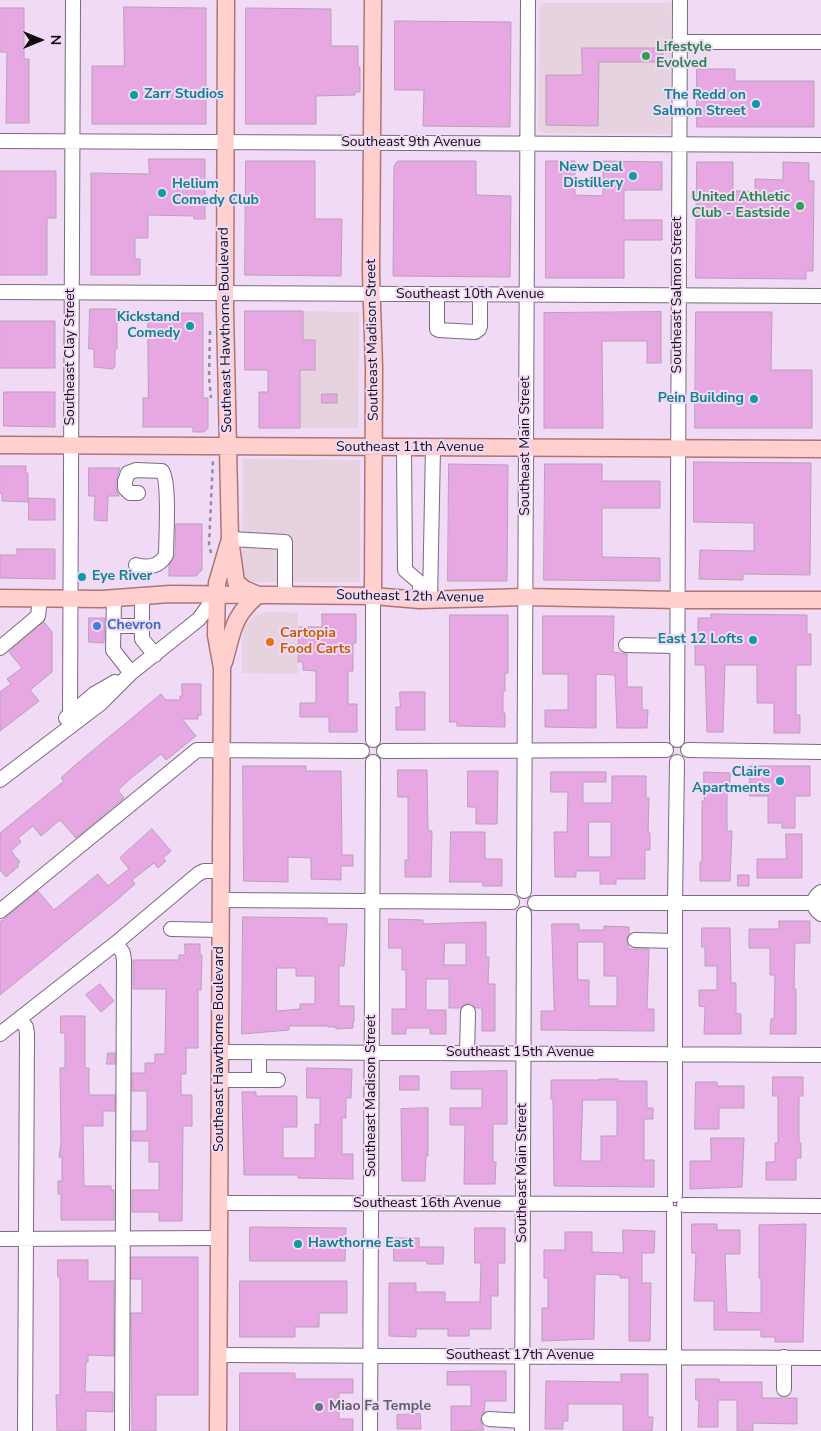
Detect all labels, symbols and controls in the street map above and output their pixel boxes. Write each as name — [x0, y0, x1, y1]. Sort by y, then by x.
north arrow — [15, 15, 65, 65]
text: N — [46, 35, 65, 45]
place label: Lifestyle Evolved — [656, 40, 712, 72]
marker: Lifestyle Evolved — [640, 50, 652, 62]
place label: Zarr Studios — [144, 87, 224, 103]
place label: The Redd on Salmon Street — [653, 88, 746, 120]
marker: Zarr Studios — [128, 89, 140, 101]
marker: The Redd on Salmon Street — [750, 98, 762, 110]
street label: Southeast 9th Avenue — [341, 135, 481, 151]
place label: New Deal Distillery — [559, 160, 623, 192]
marker: New Deal Distillery — [627, 170, 639, 182]
place label: Helium Comedy Club — [172, 177, 259, 210]
marker: Helium Comedy Club — [156, 187, 168, 199]
place label: United Athletic Club - Eastside — [691, 190, 790, 222]
marker: United Athletic Club - Eastside — [794, 200, 806, 212]
street label: Southeast Salmon Street — [670, 217, 686, 373]
street label: Southeast Hawthorne Boulevard — [216, 227, 236, 433]
street label: Southeast Madison Street — [363, 259, 383, 421]
street label: Southeast 10th Avenue — [396, 287, 544, 303]
street label: Southeast Clay Street — [63, 288, 79, 426]
place label: Kickstand Comedy — [117, 310, 180, 342]
marker: Kickstand Comedy — [184, 320, 196, 332]
street label: Southeast Main Street — [518, 376, 534, 516]
place label: Pein Building — [658, 391, 744, 407]
marker: Pein Building — [748, 393, 760, 405]
street label: Southeast 11th Avenue — [336, 440, 484, 456]
place label: Eye River — [92, 569, 152, 585]
marker: Eye River — [76, 571, 88, 583]
street label: Southeast 12th Avenue — [336, 587, 484, 607]
place label: Chevron — [107, 618, 161, 634]
marker: Chevron — [91, 620, 103, 632]
place label: Cartopia Food Carts — [280, 626, 351, 658]
place label: East 12 Lofts — [658, 632, 743, 648]
marker: East 12 Lofts — [747, 634, 759, 646]
marker: Cartopia Food Carts — [264, 636, 276, 648]
place label: Claire Apartments — [692, 765, 770, 798]
marker: Claire Apartments — [774, 775, 786, 787]
street label: Southeast Hawthorne Boulevard — [212, 946, 228, 1152]
street label: Southeast Madison Street — [364, 1015, 380, 1177]
street label: Southeast 15th Avenue — [446, 1045, 594, 1061]
street label: Southeast Main Street — [515, 1103, 531, 1243]
street label: Southeast 16th Avenue — [353, 1196, 501, 1212]
place label: Hawthorne East — [308, 1236, 413, 1252]
marker: Hawthorne East — [292, 1238, 304, 1250]
street label: Southeast 17th Avenue — [446, 1348, 594, 1364]
place label: Miao Fa Temple — [329, 1399, 431, 1415]
marker: Miao Fa Temple — [313, 1401, 325, 1413]

